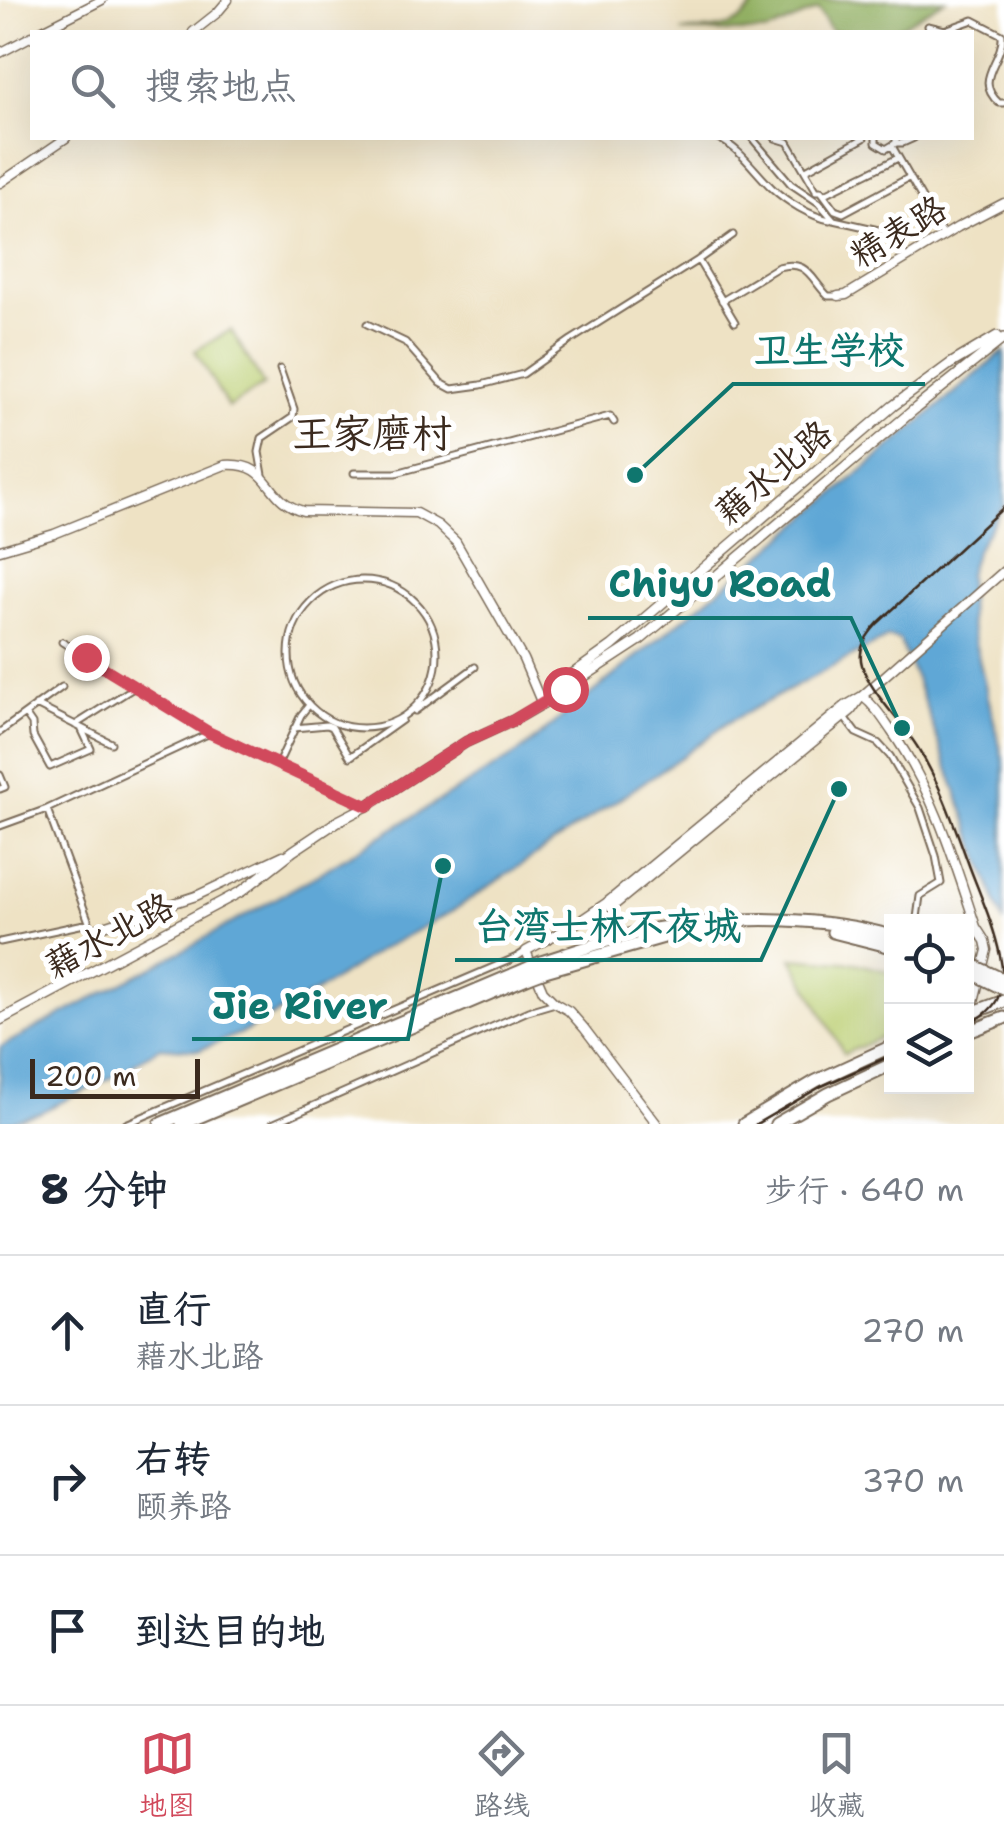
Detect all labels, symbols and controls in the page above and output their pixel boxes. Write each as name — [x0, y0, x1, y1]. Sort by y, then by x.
search box — [30, 30, 974, 140]
icon: search — [65, 58, 120, 113]
text: 搜索地点 — [145, 60, 297, 111]
street label: 精表路 — [841, 184, 955, 278]
callout: 卫生学校 — [733, 316, 925, 384]
text: 卫生学校 — [753, 324, 905, 375]
district label: 王家磨村 — [292, 406, 452, 460]
street label: 藉水北路 — [704, 409, 842, 535]
callout: Chiyu Road — [588, 550, 851, 618]
text: Chiyu Road — [608, 558, 832, 609]
route end — [64, 635, 110, 681]
route start — [543, 667, 589, 713]
street label: 藉水北路 — [36, 881, 182, 989]
callout: 台湾士林不夜城 — [455, 892, 761, 960]
text: 台湾士林不夜城 — [475, 900, 741, 951]
map controls — [884, 914, 974, 1094]
button: locate — [884, 914, 974, 1004]
callout: Jie River — [192, 971, 408, 1039]
text: Jie River — [212, 980, 388, 1031]
button: layers — [884, 1004, 974, 1094]
scale bar — [30, 1054, 200, 1098]
text: 200 m — [45, 1057, 136, 1095]
text: 8 分钟 — [40, 1161, 168, 1217]
text: 步行 · 640 m — [765, 1168, 964, 1211]
text: 直行 — [135, 1283, 211, 1334]
icon: ahead — [40, 1303, 95, 1358]
text: 270 m — [861, 1309, 964, 1352]
text: 藉水北路 — [135, 1334, 263, 1377]
text: 右转 — [135, 1433, 211, 1484]
icon: right — [40, 1453, 95, 1508]
text: 370 m — [862, 1459, 964, 1502]
text: 颐养路 — [135, 1484, 231, 1527]
icon: arrive — [40, 1603, 95, 1658]
text: 到达目的地 — [135, 1605, 325, 1656]
tab: 地图 — [139, 1726, 195, 1824]
tab: 路线 — [474, 1726, 530, 1824]
tab: 收藏 — [809, 1726, 865, 1824]

